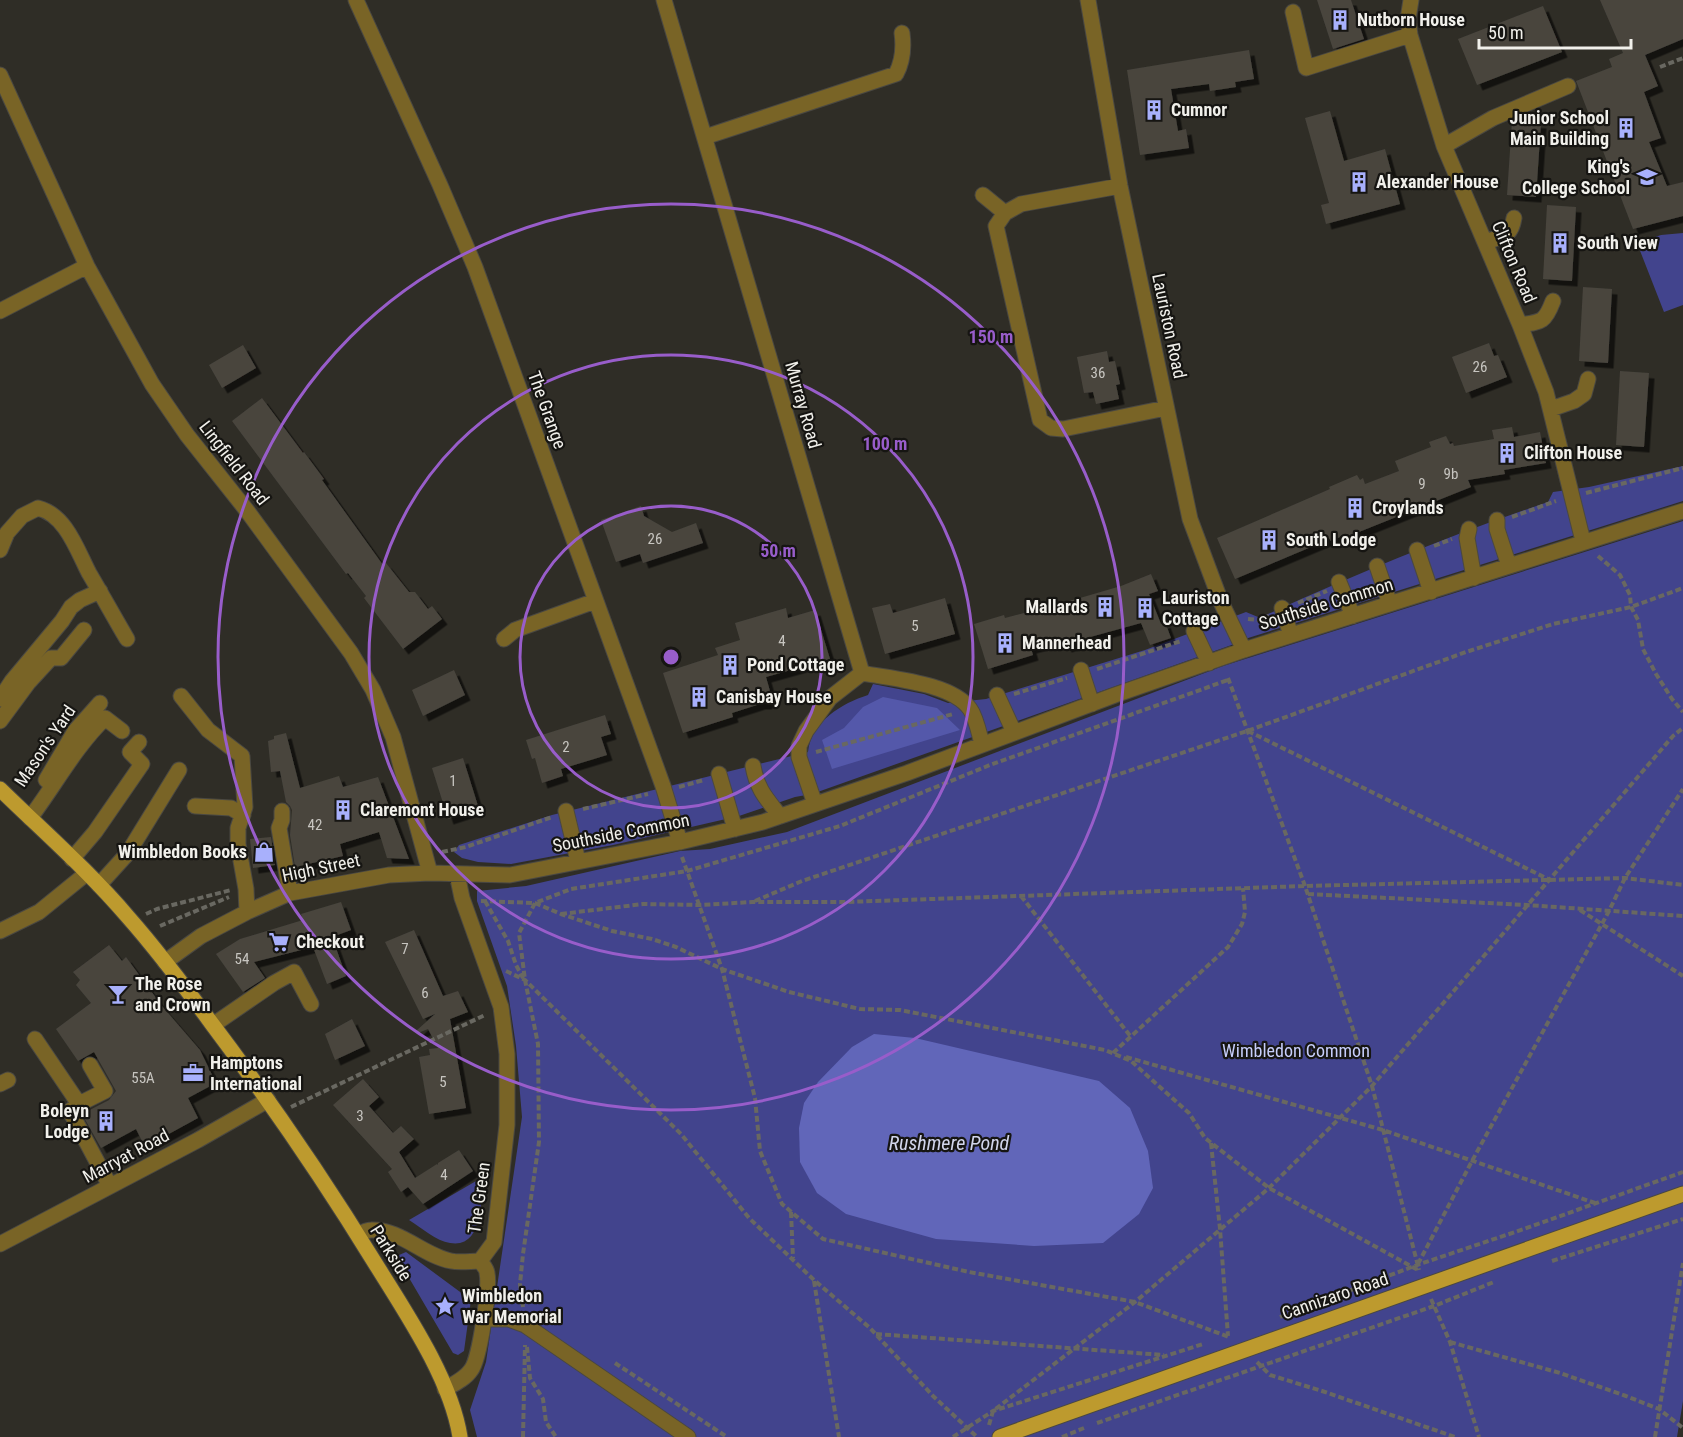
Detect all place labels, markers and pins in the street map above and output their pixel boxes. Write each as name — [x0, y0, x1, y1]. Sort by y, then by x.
building icon: Nutborn House — [1328, 8, 1352, 32]
place label: Nutborn House — [1357, 9, 1465, 30]
building icon: Cumnor — [1142, 98, 1166, 122]
place label: Cumnor — [1171, 99, 1227, 120]
place label: Junior School Main Building — [1510, 107, 1609, 149]
building icon: Junior School Main Building — [1614, 116, 1638, 140]
place label: King's College School — [1522, 156, 1630, 198]
school or university icon: King's College School — [1635, 165, 1659, 189]
building icon: Alexander House — [1347, 170, 1371, 194]
place label: Alexander House — [1376, 171, 1499, 192]
building icon: South View — [1548, 231, 1572, 255]
place label: South View — [1577, 232, 1659, 253]
building icon: Clifton House — [1495, 441, 1519, 465]
place label: Clifton House — [1524, 442, 1622, 463]
building icon: Croylands — [1343, 496, 1367, 520]
place label: Croylands — [1372, 497, 1444, 518]
building icon: South Lodge — [1257, 528, 1281, 552]
place label: South Lodge — [1286, 529, 1377, 550]
place label: Lauriston Cottage — [1162, 587, 1230, 629]
building icon: Mallards — [1093, 595, 1117, 619]
place label: Mallards — [1025, 596, 1088, 617]
building icon: Lauriston Cottage — [1133, 596, 1157, 620]
building icon: Mannerhead — [993, 631, 1017, 655]
place label: Mannerhead — [1022, 632, 1111, 653]
centre of rings — [661, 647, 681, 667]
building icon: Pond Cottage — [718, 653, 742, 677]
place label: Pond Cottage — [747, 654, 845, 675]
building icon: Canisbay House — [687, 685, 711, 709]
place label: Canisbay House — [716, 686, 832, 707]
building icon: Claremont House — [331, 798, 355, 822]
place label: Claremont House — [360, 799, 485, 820]
shop icon: Wimbledon Books — [252, 840, 276, 864]
place label: Wimbledon Books — [118, 841, 247, 862]
supermarket icon: Checkout — [267, 930, 291, 954]
place label: Checkout — [296, 931, 364, 952]
place label: The Rose and Crown — [135, 973, 211, 1015]
bar icon: The Rose and Crown — [106, 982, 130, 1006]
place label: Hamptons International — [210, 1052, 302, 1094]
office icon: Hamptons International — [181, 1061, 205, 1085]
place label: Boleyn Lodge — [40, 1100, 89, 1142]
building icon: Boleyn Lodge — [94, 1109, 118, 1133]
place label: Wimbledon War Memorial — [462, 1285, 562, 1327]
place icon: Wimbledon War Memorial — [433, 1294, 457, 1318]

